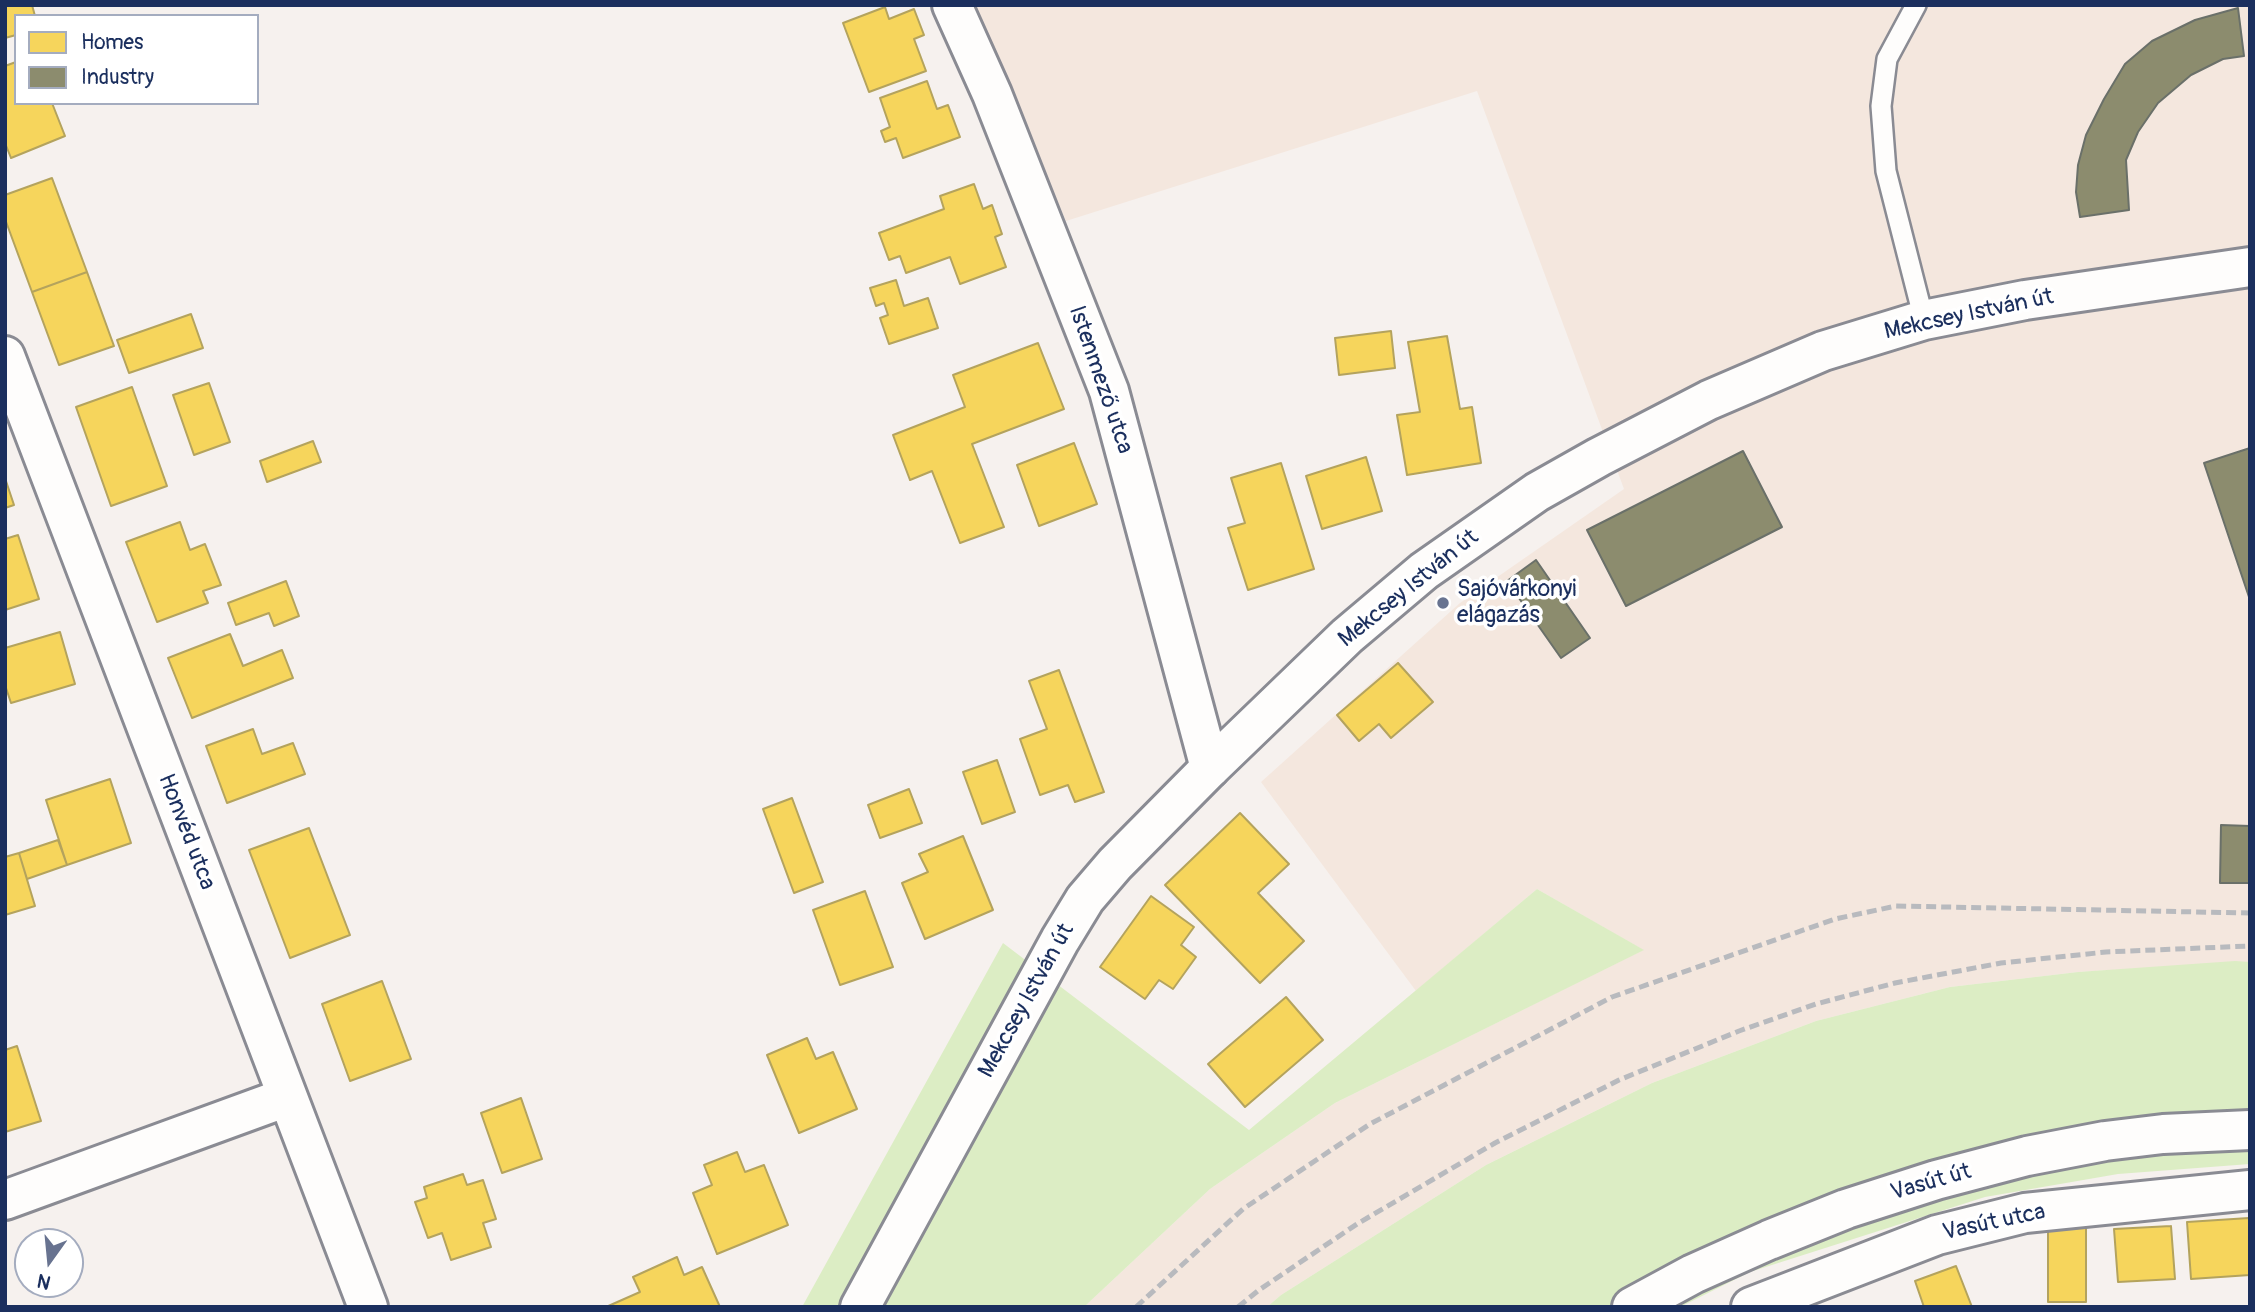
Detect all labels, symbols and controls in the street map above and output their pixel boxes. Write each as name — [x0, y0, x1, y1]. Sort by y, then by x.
legend — [14, 14, 259, 105]
text: Homes — [81, 29, 143, 56]
text: Industry — [81, 64, 154, 91]
street label: Mekcsey István út — [1882, 284, 2056, 346]
street label: Istenmező utca — [1062, 302, 1138, 458]
street label: Mekcsey István út — [1334, 524, 1484, 654]
place label: Sajóvárkonyi elágazás — [1457, 576, 1576, 630]
marker: Sajóvárkonyi elágazás — [1435, 595, 1451, 611]
street label: Honvéd utca — [151, 770, 221, 894]
street label: Mekcsey István út — [973, 919, 1081, 1083]
street label: Vasút út — [1888, 1158, 1974, 1208]
street label: Vasút utca — [1940, 1199, 2048, 1247]
north arrow — [14, 1228, 84, 1298]
text: N — [35, 1268, 53, 1295]

